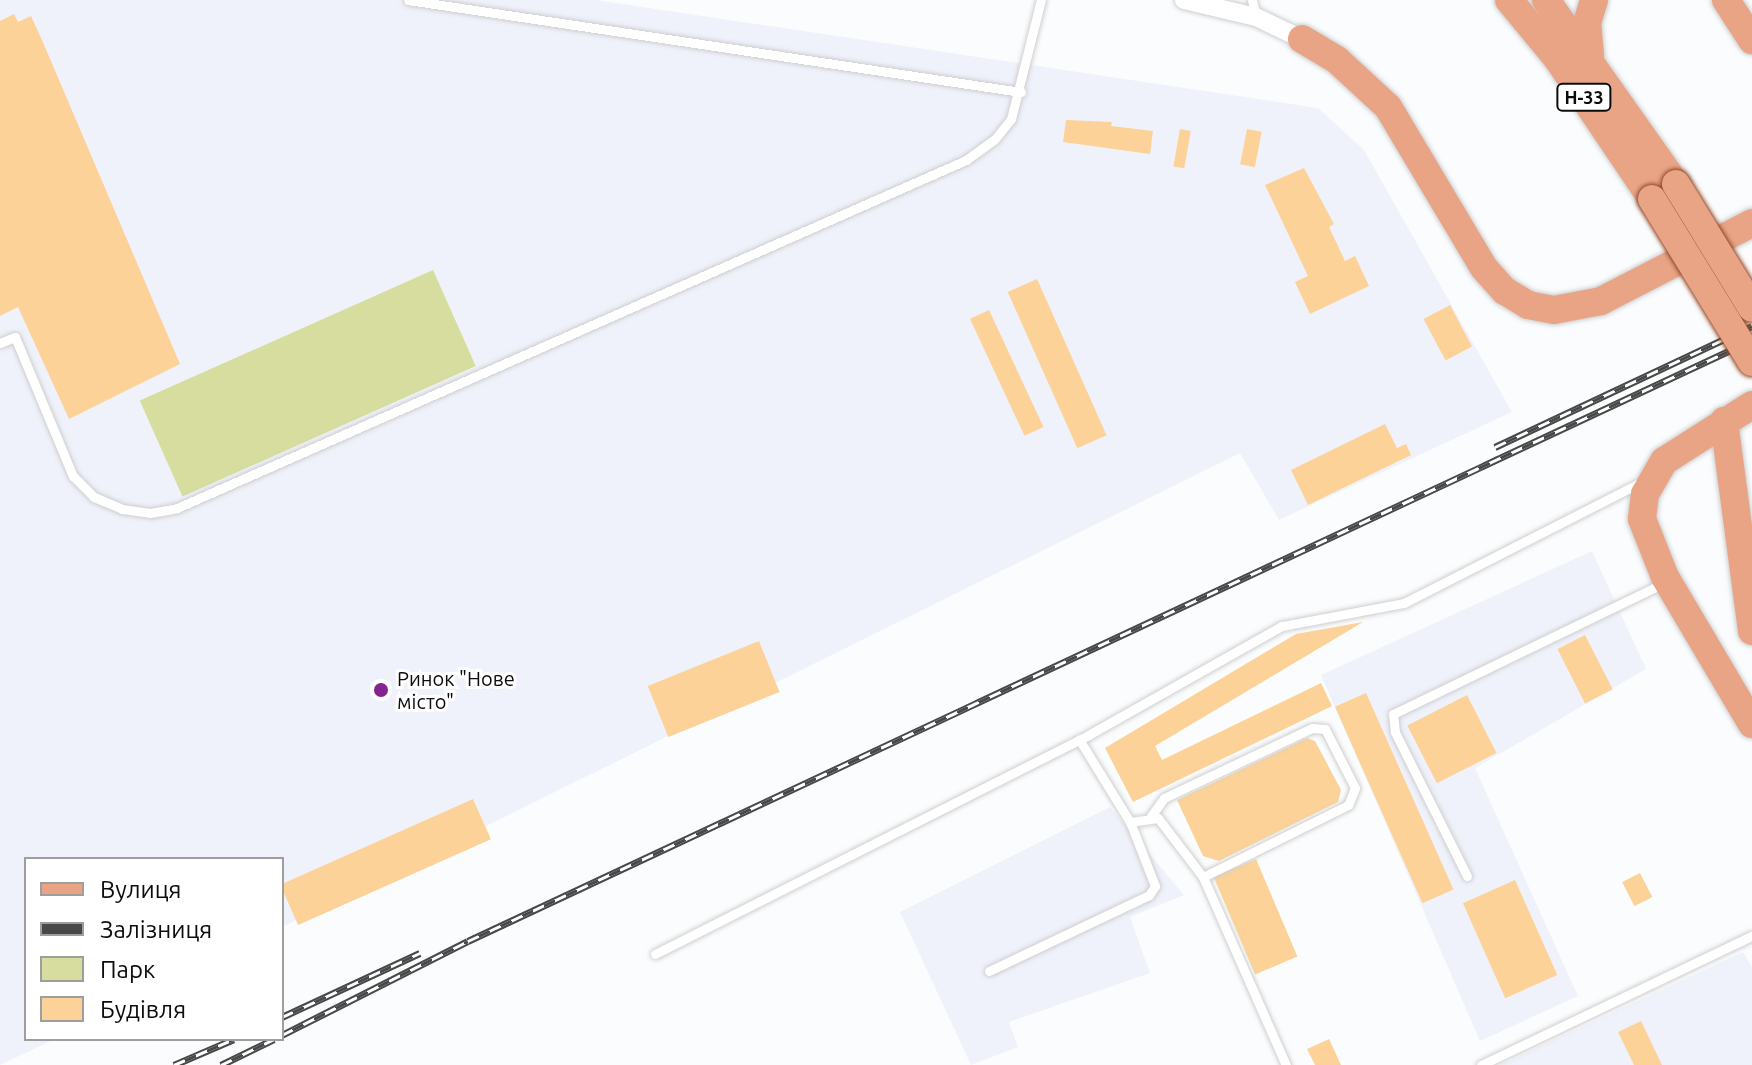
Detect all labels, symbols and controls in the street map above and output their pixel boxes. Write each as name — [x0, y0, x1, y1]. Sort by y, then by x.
road number: Н-33 — [1556, 83, 1612, 111]
place label: Ринок "Нове місто" — [397, 666, 515, 713]
marker: Ринок "Нове місто" — [372, 681, 390, 699]
legend — [24, 857, 284, 1041]
text: Вулиця — [100, 876, 182, 903]
text: Залізниця — [100, 916, 212, 943]
text: Парк — [100, 956, 155, 983]
text: Будівля — [100, 996, 186, 1023]

